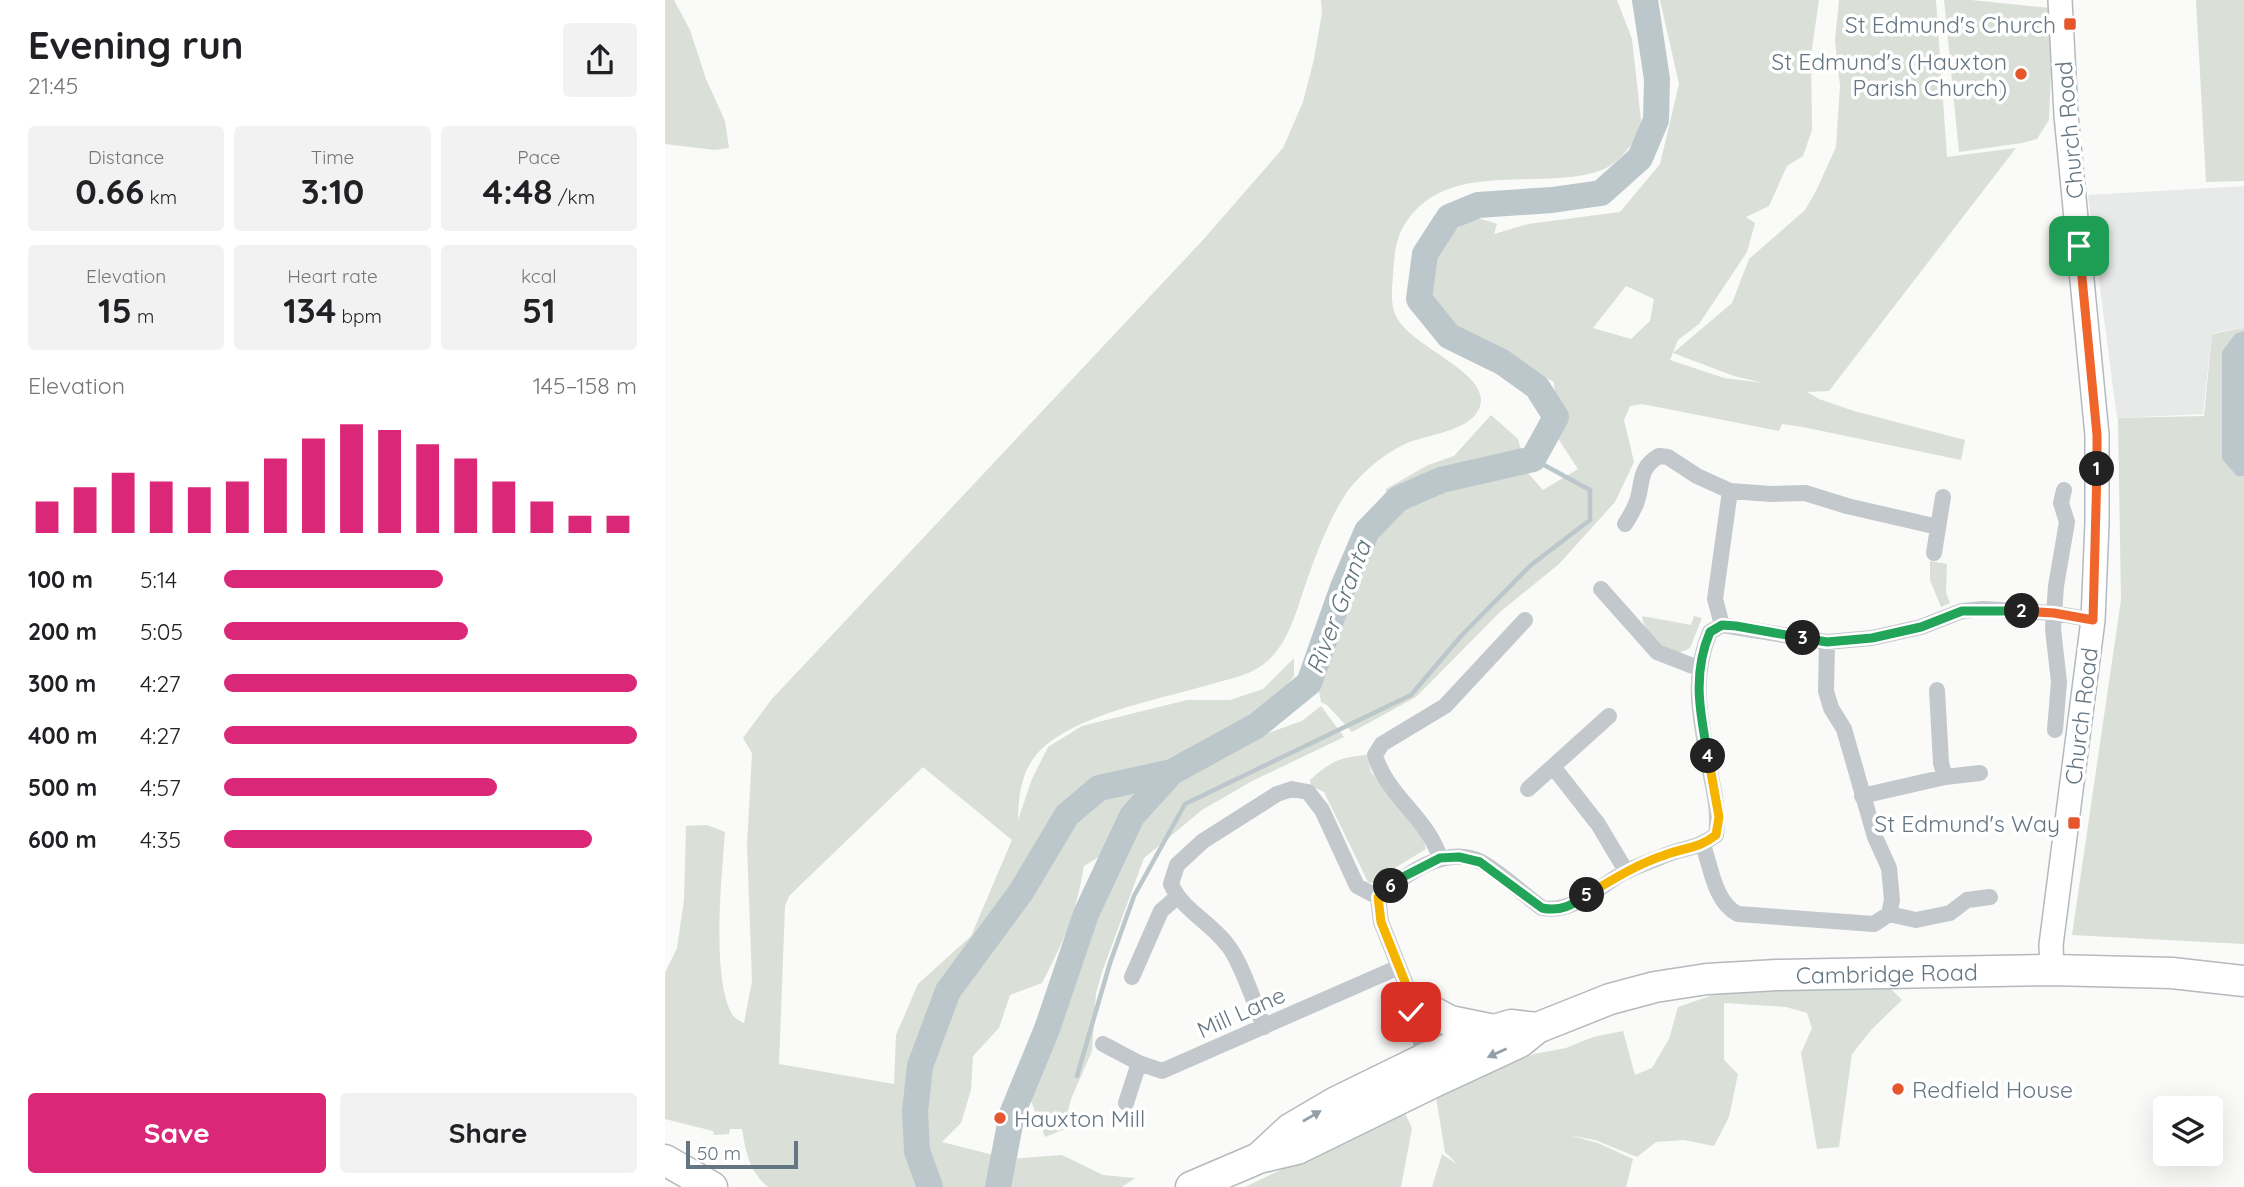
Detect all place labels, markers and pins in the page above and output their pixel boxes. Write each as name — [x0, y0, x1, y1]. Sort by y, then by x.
place label: St Edmund's Church — [1845, 10, 2056, 39]
marker: St Edmund's Church — [2062, 16, 2078, 32]
place label: St Edmund's (Hauxton Parish Church) — [1771, 47, 2007, 102]
marker: St Edmund's (Hauxton Parish Church) — [2013, 66, 2029, 82]
pin — [2049, 216, 2109, 276]
pin: 1 — [2079, 452, 2115, 486]
pin: 2 — [2005, 594, 2039, 628]
pin: 3 — [1785, 620, 1821, 656]
pin: 4 — [1691, 738, 1725, 774]
place label: St Edmund's Way — [1874, 809, 2060, 838]
marker: St Edmund's Way — [2066, 815, 2082, 831]
pin: 6 — [1373, 868, 1409, 903]
pin: 5 — [1569, 878, 1605, 912]
pin — [1381, 982, 1441, 1042]
place label: Redfield House — [1912, 1075, 2073, 1104]
marker: Redfield House — [1890, 1081, 1906, 1097]
place label: Hauxton Mill — [1014, 1104, 1145, 1133]
marker: Hauxton Mill — [992, 1110, 1008, 1126]

